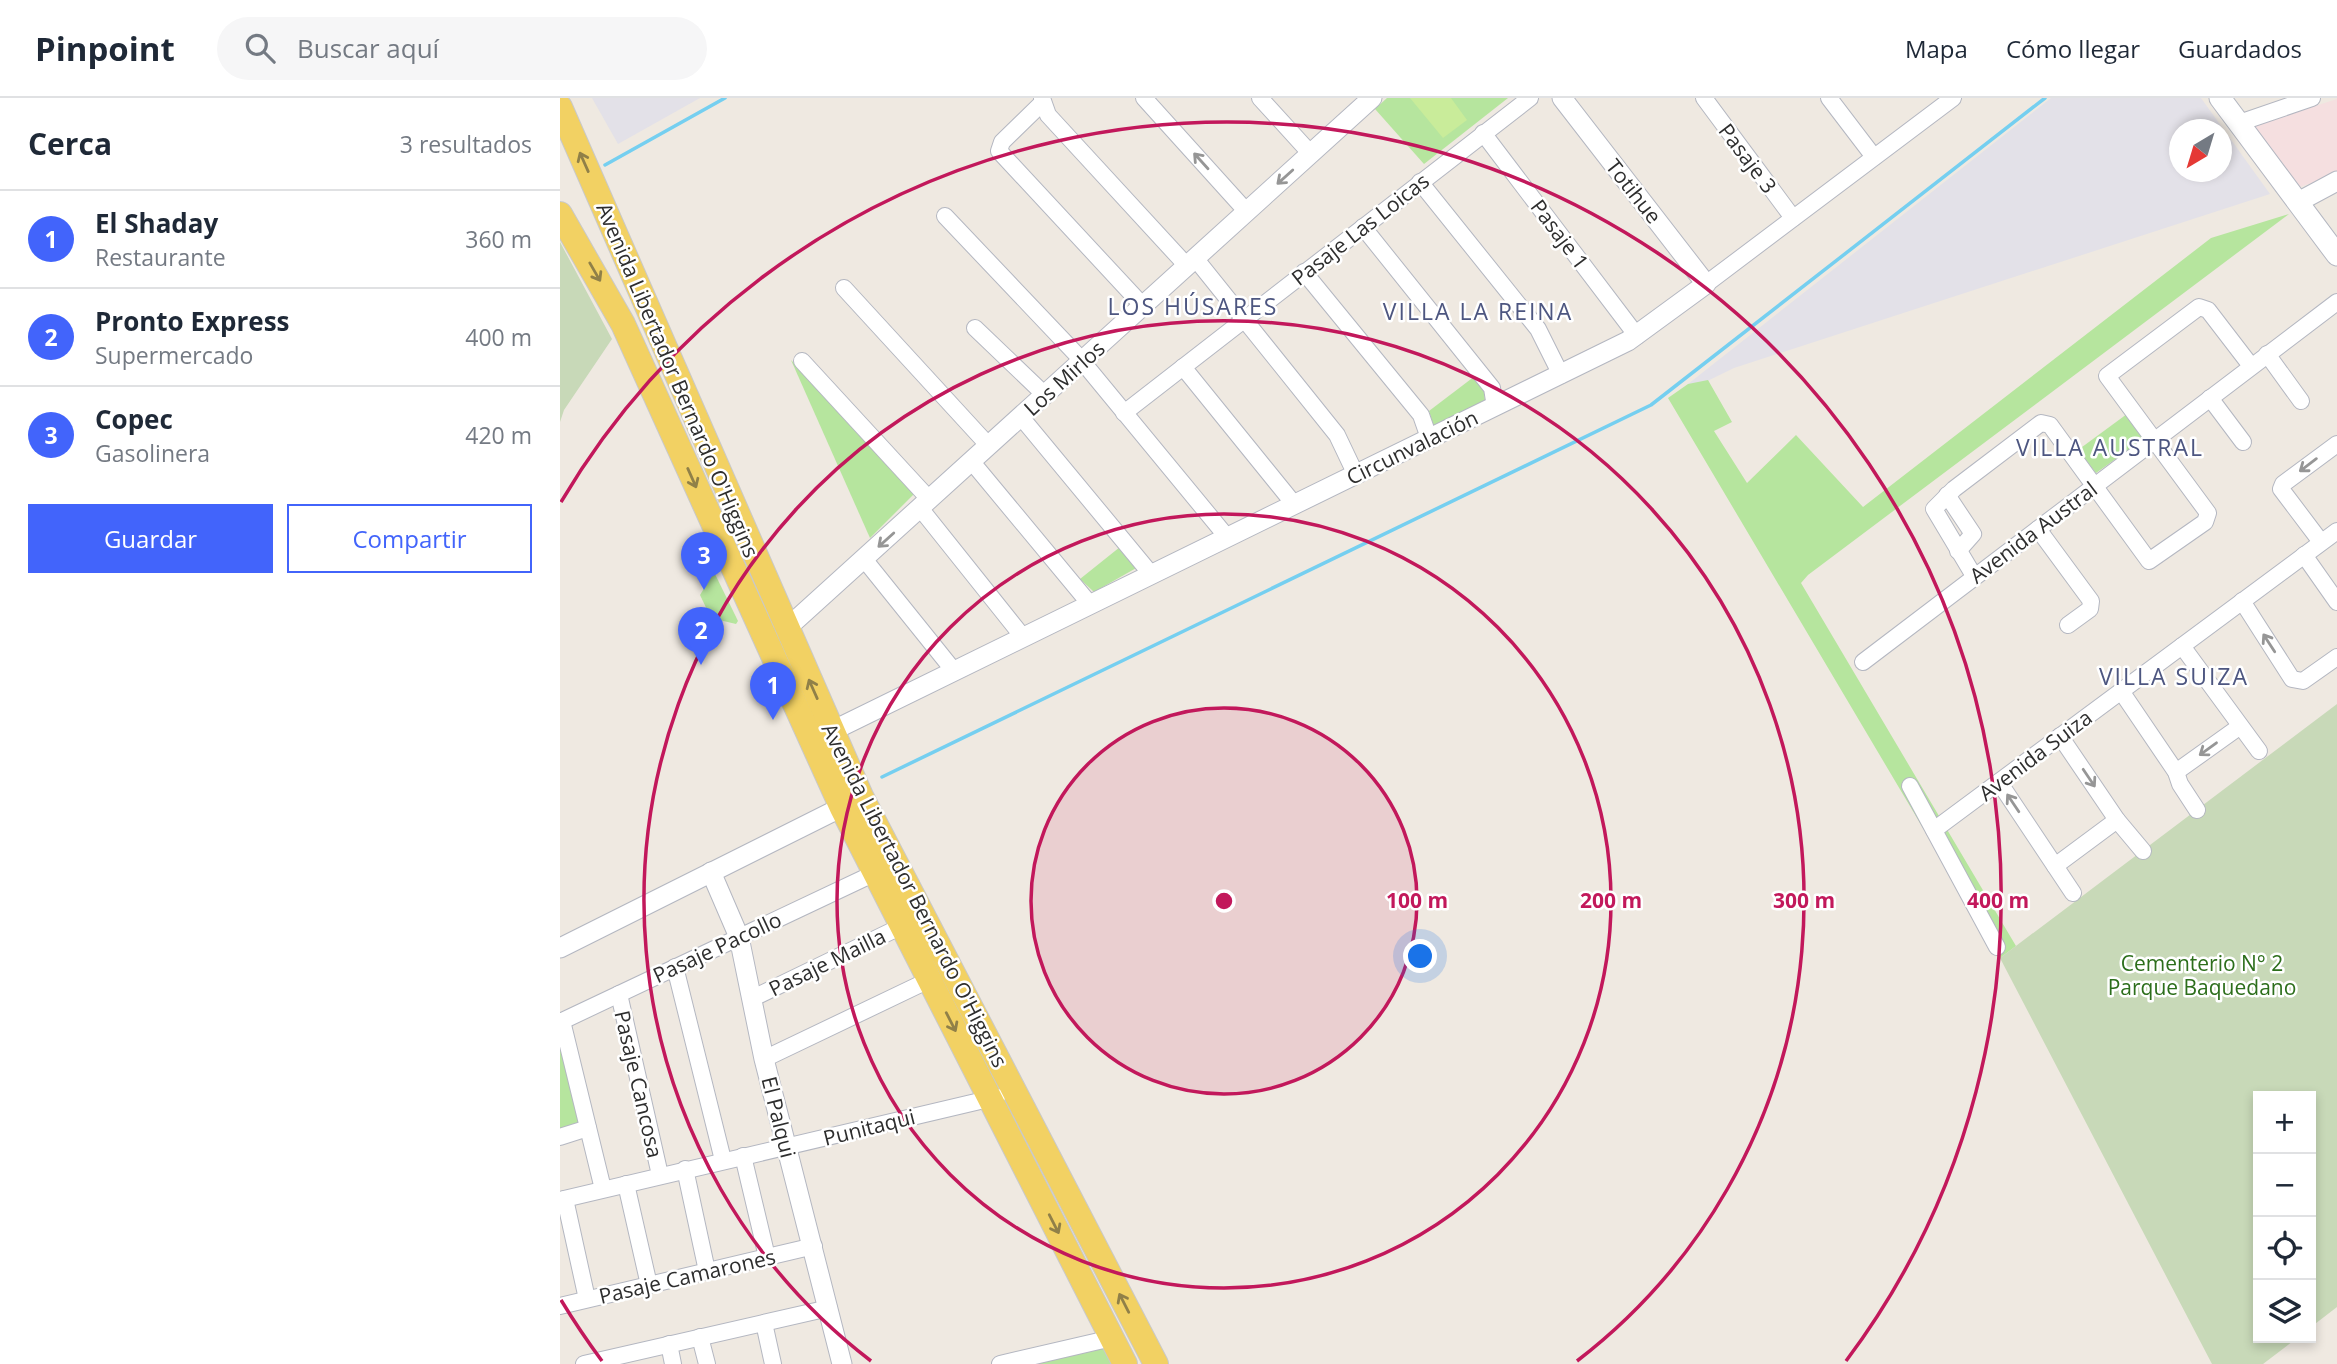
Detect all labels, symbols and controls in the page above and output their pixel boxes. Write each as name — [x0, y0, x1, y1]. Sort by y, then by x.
search box — [217, 17, 707, 80]
text: Pinpoint — [35, 26, 175, 71]
icon: search — [241, 29, 279, 67]
text: Buscar aquí — [297, 30, 439, 66]
text: Mapa — [1905, 32, 1968, 65]
text: Cómo llegar — [2006, 32, 2140, 65]
text: Guardados — [2178, 32, 2302, 65]
street label: Pasaje 3 — [1713, 117, 1783, 199]
north arrow — [2169, 119, 2232, 182]
text: Cerca — [28, 123, 112, 164]
text: 3 resultados — [400, 128, 532, 160]
one-way arrow — [577, 152, 590, 173]
one-way arrow — [1193, 152, 1209, 170]
street label: Totihue — [1600, 153, 1668, 229]
street label: Pasaje Las Loicas — [1285, 166, 1435, 292]
one-way arrow — [1277, 169, 1295, 185]
street label: Pasaje 1 — [1525, 193, 1595, 275]
street label: Avenida Libertador Bernardo O'Higgins — [590, 198, 766, 562]
text: El Shaday — [95, 205, 218, 241]
text: 1 — [44, 223, 58, 255]
text: 360 m — [465, 223, 532, 255]
text: Restaurante — [95, 241, 226, 273]
one-way arrow — [588, 262, 602, 282]
district label: LOS HÚSARES — [1108, 290, 1278, 322]
district label: VILLA LA REINA — [1383, 295, 1573, 327]
text: Pronto Express — [95, 303, 290, 339]
text: 2 — [44, 321, 58, 353]
text: 400 m — [465, 321, 532, 353]
street label: Los Mirlos — [1018, 334, 1110, 422]
text: Supermercado — [95, 339, 253, 371]
text: Copec — [95, 401, 173, 437]
street label: Circunvalación — [1342, 403, 1482, 491]
text: 3 — [44, 419, 58, 451]
text: 420 m — [465, 419, 532, 451]
district label: VILLA AUSTRAL — [2016, 431, 2204, 463]
text: Gasolinera — [95, 437, 210, 469]
one-way arrow — [2299, 458, 2318, 472]
one-way arrow — [686, 466, 699, 488]
street label: Avenida Austral — [1964, 475, 2102, 589]
button: Guardar — [28, 504, 273, 573]
button: Compartir — [287, 504, 532, 573]
one-way arrow — [878, 531, 895, 548]
pin: 3 — [681, 532, 727, 590]
pin: 2 — [678, 607, 724, 665]
one-way arrow — [2261, 634, 2276, 653]
district label: VILLA SUIZA — [2099, 660, 2249, 692]
pin: 1 — [750, 662, 796, 720]
one-way arrow — [806, 679, 819, 700]
street label: Avenida Suiza — [1973, 703, 2097, 807]
street label: Avenida Libertador Bernardo O'Higgins — [816, 718, 1014, 1072]
one-way arrow — [2198, 741, 2217, 756]
one-way arrow — [2082, 768, 2096, 787]
one-way arrow — [2006, 794, 2020, 814]
text: 100 m — [1386, 886, 1448, 914]
text: 200 m — [1580, 886, 1642, 914]
text: 300 m — [1773, 886, 1835, 914]
text: 400 m — [1967, 886, 2029, 914]
centre of rings — [1212, 889, 1236, 913]
street label: Pasaje Pacollo — [648, 905, 786, 989]
street label: Pasaje Mailla — [764, 922, 890, 1002]
your location — [1403, 939, 1437, 973]
park label: Cementerio N° 2 Parque Baquedano — [2108, 949, 2296, 1001]
street label: Pasaje Cancosa — [608, 1007, 670, 1161]
one-way arrow — [944, 1011, 958, 1032]
street label: El Palqui — [755, 1073, 803, 1161]
map controls — [2253, 1091, 2316, 1343]
button: + — [2253, 1091, 2316, 1154]
street label: Punitaqui — [820, 1102, 918, 1152]
button: − — [2253, 1154, 2316, 1217]
one-way arrow — [1047, 1214, 1061, 1234]
button: locate — [2253, 1217, 2316, 1280]
street label: Pasaje Camarones — [596, 1242, 778, 1310]
button: layers — [2253, 1280, 2316, 1343]
one-way arrow — [1117, 1294, 1131, 1314]

